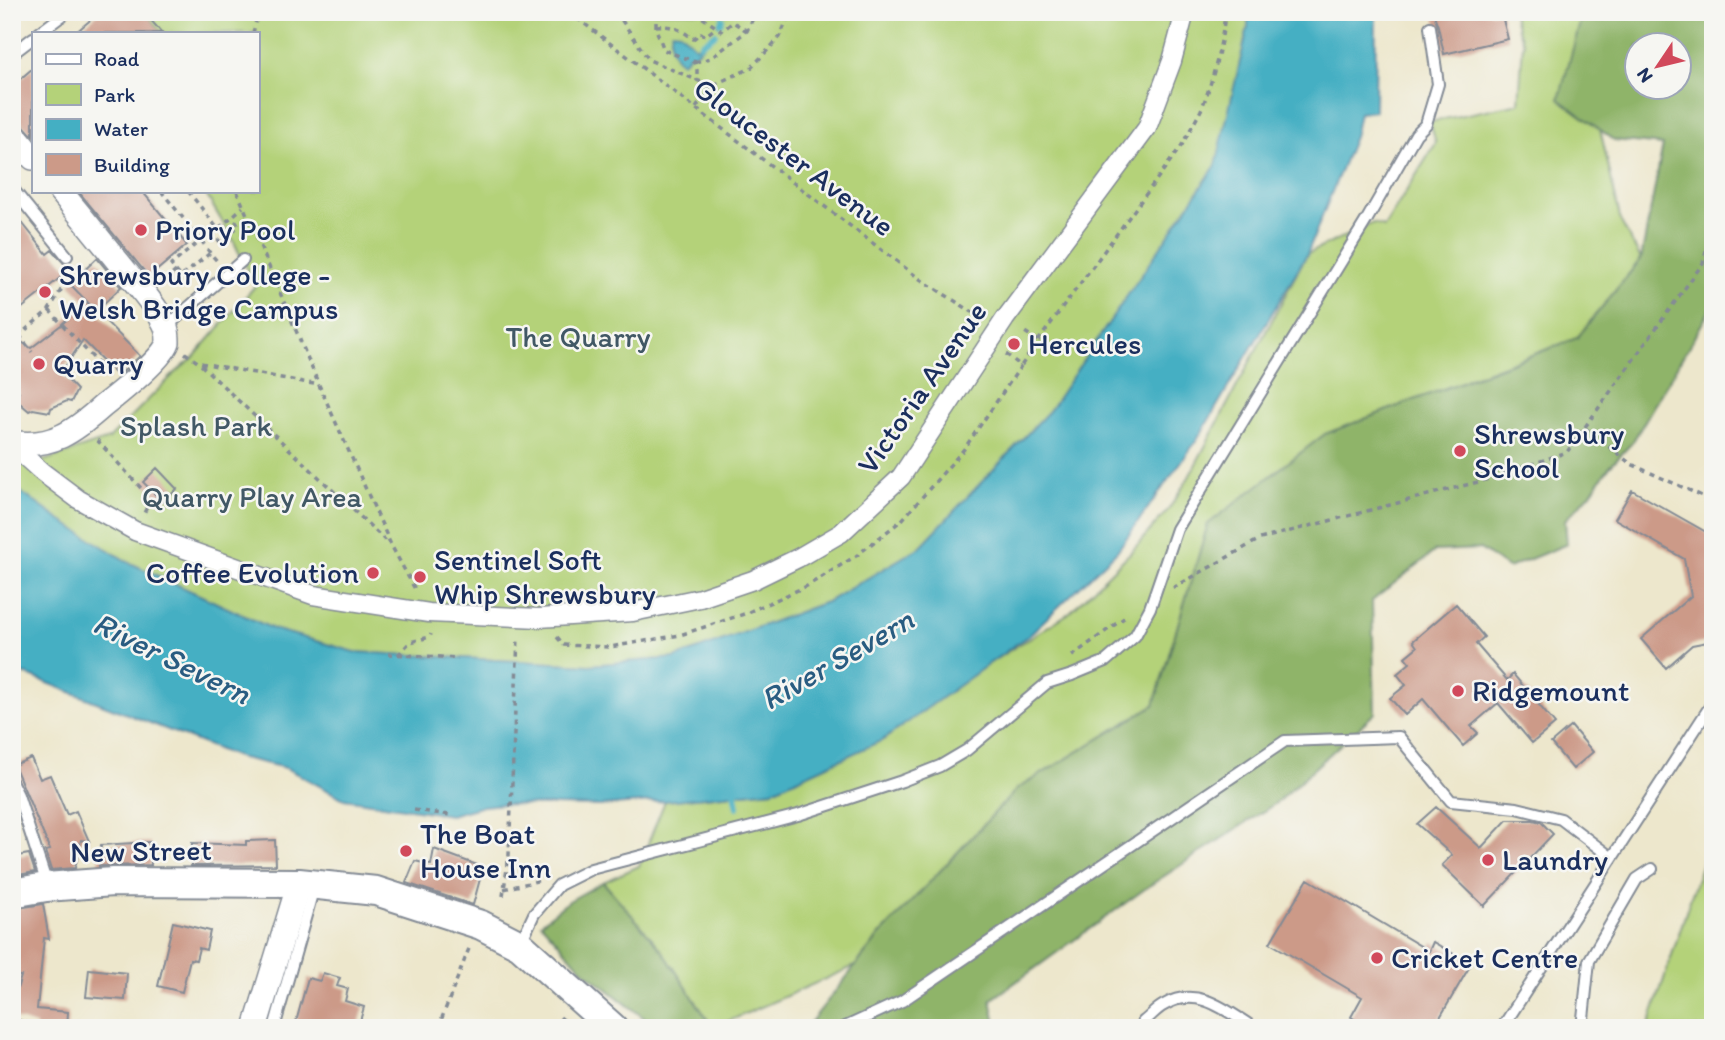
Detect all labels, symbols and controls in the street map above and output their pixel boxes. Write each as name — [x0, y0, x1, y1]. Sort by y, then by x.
legend — [32, 32, 259, 192]
north arrow — [1624, 32, 1694, 102]
text: Road — [94, 46, 140, 71]
text: N — [1631, 64, 1658, 87]
street label: Gloucester Avenue — [687, 69, 902, 244]
text: Park — [94, 82, 136, 107]
text: Water — [94, 116, 148, 141]
text: Building — [94, 152, 170, 177]
place label: Priory Pool — [155, 211, 296, 248]
marker: Priory Pool — [133, 222, 149, 238]
place label: Shrewsbury College - Welsh Bridge Campus — [59, 256, 338, 327]
marker: Shrewsbury College - Welsh Bridge Campus — [37, 284, 53, 300]
street label: Victoria Avenue — [849, 294, 995, 481]
park label: The Quarry — [506, 318, 651, 355]
place label: Hercules — [1028, 325, 1141, 362]
marker: Hercules — [1006, 336, 1022, 352]
place label: Quarry — [53, 345, 144, 382]
marker: Quarry — [31, 356, 47, 372]
park label: Splash Park — [120, 407, 272, 444]
place label: Shrewsbury School — [1474, 415, 1624, 486]
marker: Shrewsbury School — [1452, 443, 1468, 459]
park label: Quarry Play Area — [142, 478, 363, 515]
place label: Sentinel Soft Whip Shrewsbury — [434, 541, 656, 612]
place label: Coffee Evolution — [146, 554, 359, 591]
marker: Coffee Evolution — [365, 565, 381, 581]
marker: Sentinel Soft Whip Shrewsbury — [412, 569, 428, 585]
water label: River Severn — [754, 600, 921, 718]
water label: River Severn — [87, 604, 258, 713]
place label: Ridgemount — [1472, 672, 1629, 709]
marker: Ridgemount — [1450, 683, 1466, 699]
place label: The Boat House Inn — [420, 815, 551, 886]
street label: New Street — [70, 831, 212, 870]
place label: Laundry — [1502, 841, 1608, 878]
marker: The Boat House Inn — [398, 843, 414, 859]
marker: Laundry — [1480, 852, 1496, 868]
place label: Cricket Centre — [1391, 939, 1578, 976]
marker: Cricket Centre — [1369, 950, 1385, 966]

